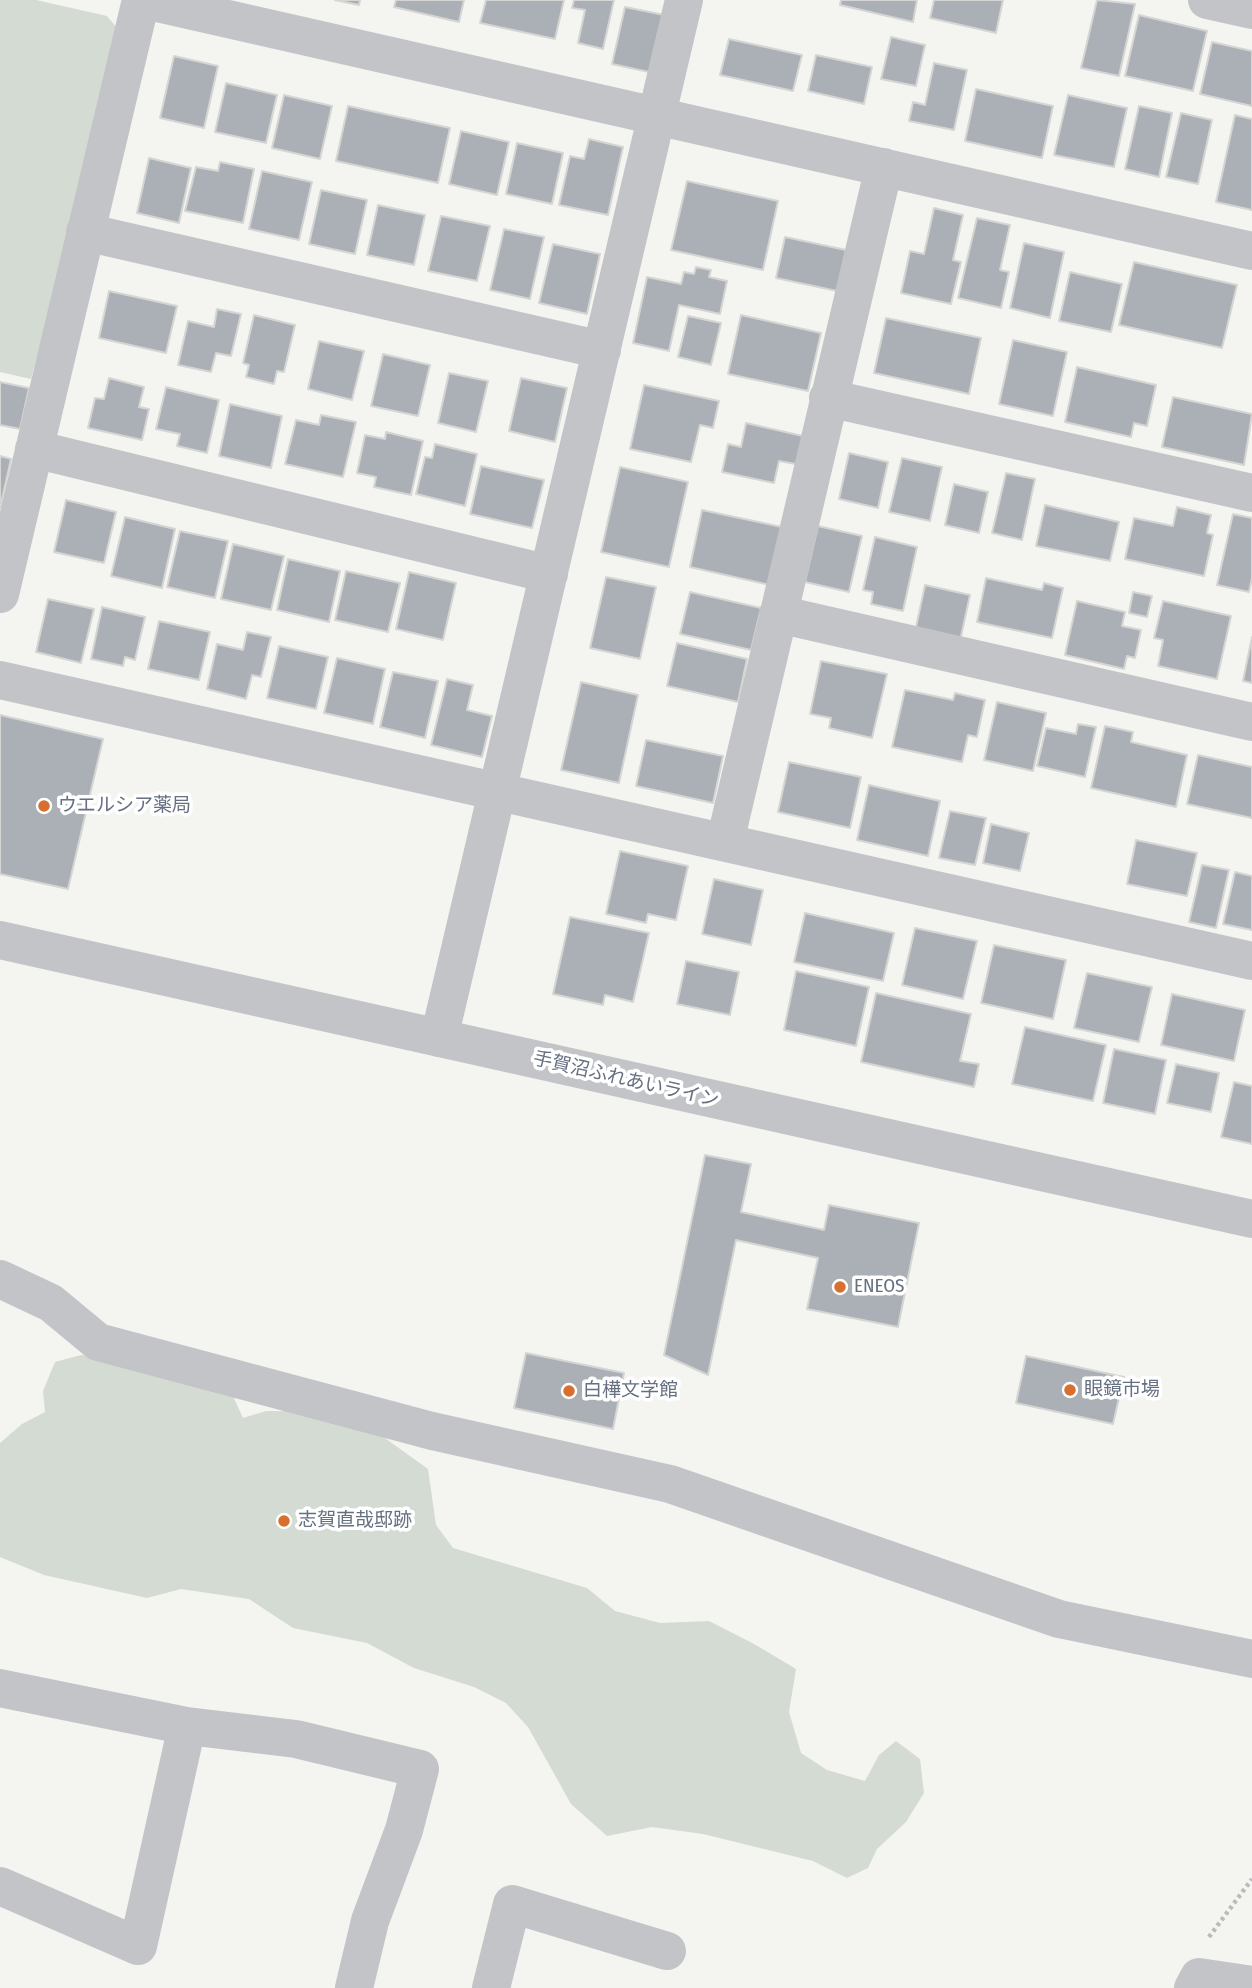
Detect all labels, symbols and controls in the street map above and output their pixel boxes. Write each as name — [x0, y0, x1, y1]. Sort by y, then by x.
place label: ウエルシア薬局 — [58, 795, 191, 817]
marker: ウエルシア薬局 — [36, 798, 52, 814]
street label: 手賀沼ふれあいライン — [531, 1048, 721, 1112]
place label: ENEOS — [854, 1276, 904, 1298]
marker: ENEOS — [832, 1279, 848, 1295]
place label: 眼鏡市場 — [1084, 1379, 1160, 1401]
place label: 白樺文学館 — [583, 1380, 678, 1402]
marker: 眼鏡市場 — [1062, 1382, 1078, 1398]
marker: 白樺文学館 — [561, 1383, 577, 1399]
place label: 志賀直哉邸跡 — [298, 1510, 412, 1532]
marker: 志賀直哉邸跡 — [276, 1513, 292, 1529]

